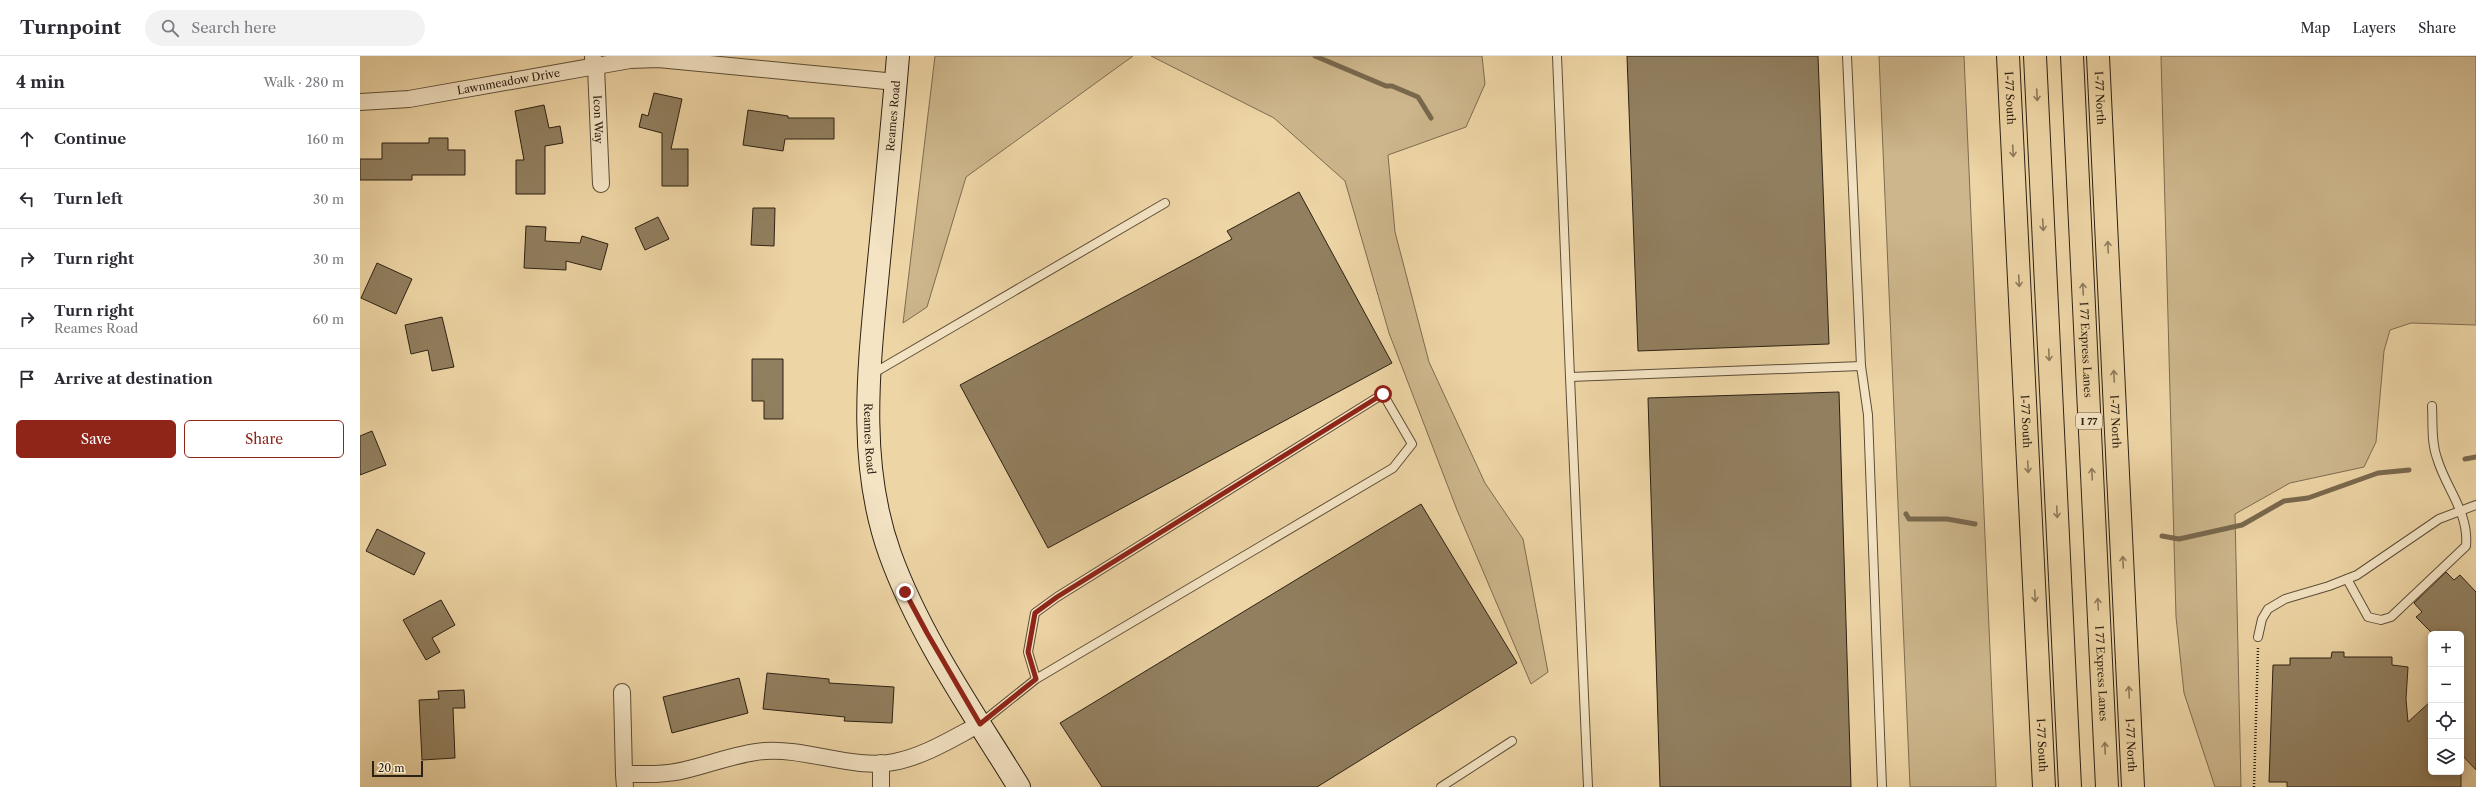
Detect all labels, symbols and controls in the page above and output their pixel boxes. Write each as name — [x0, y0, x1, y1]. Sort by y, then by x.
search box — [145, 10, 425, 46]
text: Turnpoint — [20, 16, 121, 39]
icon: search — [159, 17, 181, 39]
text: Search here — [191, 18, 276, 37]
text: Map — [2300, 19, 2330, 37]
text: Layers — [2352, 19, 2396, 37]
text: Share — [2418, 19, 2456, 37]
street label: Lawnmeadow Drive — [456, 65, 561, 97]
street label: I-77 South — [2002, 71, 2018, 125]
street label: I-77 North — [2092, 71, 2108, 125]
text: 4 min — [16, 72, 65, 92]
text: Walk · 280 m — [263, 74, 344, 90]
street label: Reames Road — [883, 80, 903, 152]
one-way arrow — [2033, 88, 2041, 101]
street label: Icon Way — [590, 95, 606, 145]
icon: ahead — [16, 128, 38, 150]
text: Continue — [54, 129, 126, 148]
text: 160 m — [307, 131, 344, 147]
one-way arrow — [2009, 144, 2017, 157]
icon: left — [16, 188, 38, 210]
text: Turn left — [54, 189, 123, 208]
text: 30 m — [313, 191, 344, 207]
one-way arrow — [2039, 218, 2047, 231]
one-way arrow — [2104, 241, 2111, 254]
icon: right — [16, 248, 38, 270]
text: Turn right — [54, 249, 134, 268]
text: 30 m — [313, 251, 344, 267]
one-way arrow — [2016, 274, 2023, 287]
one-way arrow — [2079, 283, 2087, 296]
text: Turn right — [54, 301, 134, 320]
street label: I 77 Express Lanes — [2077, 301, 2095, 398]
icon: right — [16, 308, 38, 330]
text: 60 m — [313, 311, 344, 327]
text: Reames Road — [54, 320, 138, 336]
one-way arrow — [2046, 348, 2053, 361]
icon: arrive — [16, 368, 38, 390]
text: Arrive at destination — [54, 369, 213, 388]
one-way arrow — [2110, 370, 2117, 383]
route start — [1374, 385, 1392, 403]
street label: I-77 South — [2018, 394, 2034, 449]
street label: I-77 North — [2107, 394, 2124, 449]
street label: Reames Road — [861, 403, 879, 475]
road number: I 77 — [2076, 413, 2102, 429]
button: Save — [16, 420, 176, 458]
button: Share — [184, 420, 344, 458]
one-way arrow — [2025, 460, 2032, 473]
one-way arrow — [2088, 468, 2096, 481]
one-way arrow — [2053, 505, 2061, 518]
one-way arrow — [2119, 556, 2126, 569]
route end — [896, 583, 914, 601]
one-way arrow — [2031, 589, 2038, 602]
one-way arrow — [2095, 598, 2102, 611]
street label: I 77 Express Lanes — [2092, 625, 2111, 722]
map controls — [2428, 631, 2464, 775]
button: + — [2428, 631, 2464, 667]
button: − — [2428, 667, 2464, 703]
one-way arrow — [2125, 686, 2133, 699]
button: locate — [2428, 703, 2464, 739]
street label: I-77 South — [2034, 718, 2050, 772]
street label: I-77 North — [2123, 718, 2139, 772]
button: layers — [2428, 739, 2464, 775]
one-way arrow — [2102, 742, 2109, 755]
scale bar — [372, 759, 423, 778]
text: 20 m — [378, 761, 404, 775]

